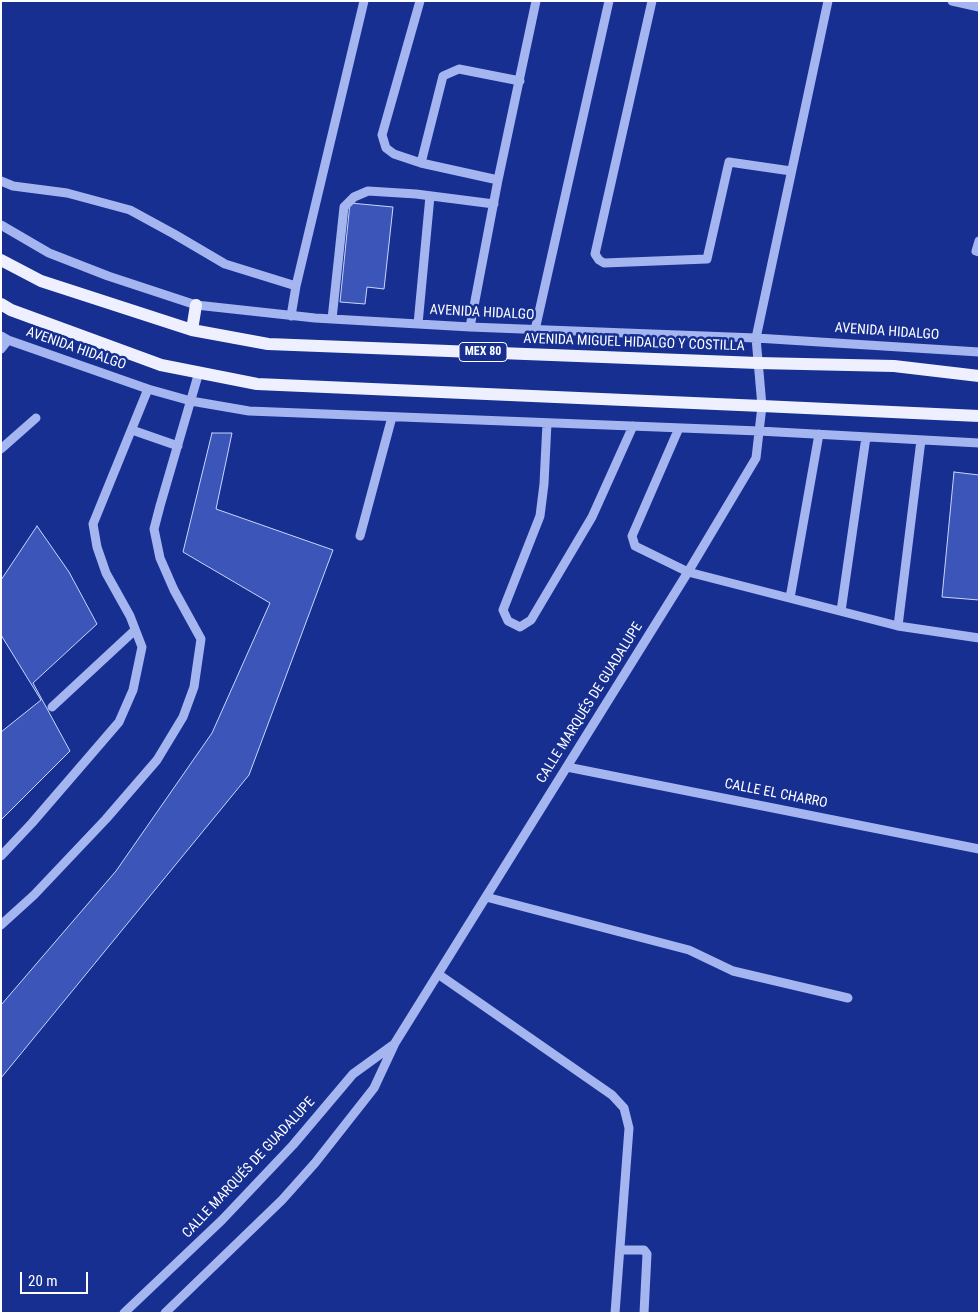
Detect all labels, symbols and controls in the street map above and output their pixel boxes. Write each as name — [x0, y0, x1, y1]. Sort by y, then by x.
street label: AVENIDA HIDALGO — [429, 302, 535, 324]
street label: AVENIDA HIDALGO — [834, 320, 940, 344]
street label: AVENIDA HIDALGO — [24, 324, 128, 374]
street label: AVENIDA MIGUEL HIDALGO Y COSTILLA — [523, 331, 745, 355]
road number: MEX 80 — [459, 342, 507, 362]
street label: CALLE MARQUÉS DE GUADALUPE — [533, 620, 647, 786]
street label: CALLE EL CHARRO — [723, 776, 829, 812]
street label: CALLE MARQUÉS DE GUADALUPE — [179, 1094, 319, 1242]
scale bar — [22, 1262, 90, 1294]
text: 20 m — [28, 1272, 58, 1290]

